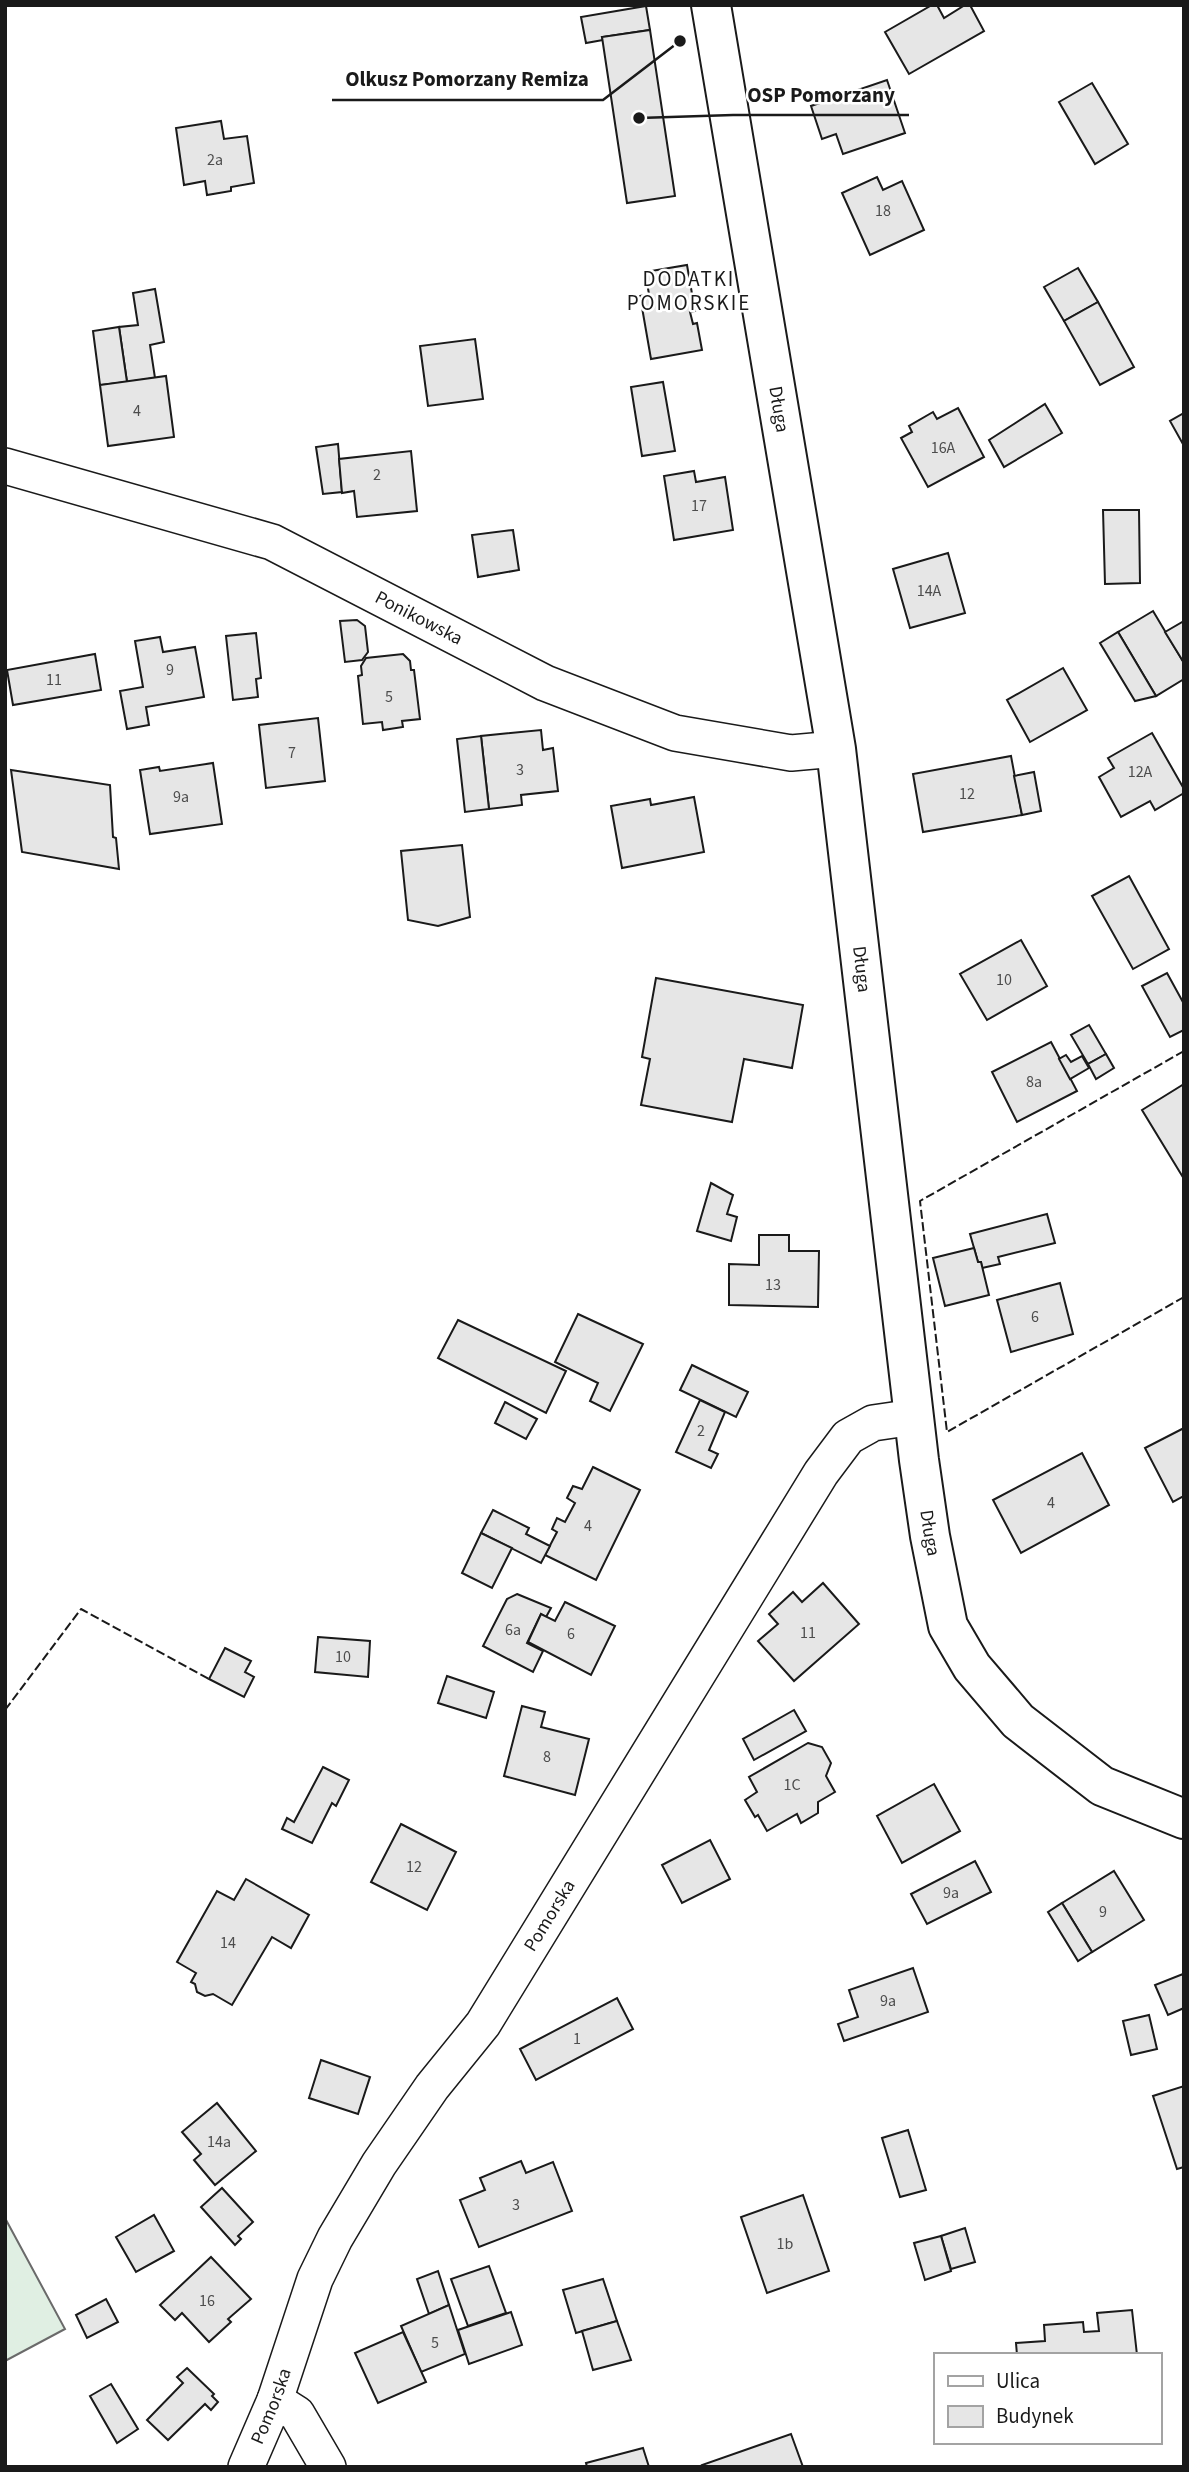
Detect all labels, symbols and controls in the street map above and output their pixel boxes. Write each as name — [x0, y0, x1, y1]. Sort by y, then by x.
callout: Olkusz Pomorzany Remiza — [332, 58, 603, 100]
text: Olkusz Pomorzany Remiza — [345, 64, 589, 94]
callout: OSP Pomorzany — [733, 73, 909, 115]
text: OSP Pomorzany — [747, 80, 895, 110]
house number: 2a — [207, 149, 223, 171]
house number: 18 — [875, 200, 891, 222]
district label: DODATKI POMORSKIE — [627, 264, 751, 318]
street label: Długa — [762, 384, 796, 435]
house number: 4 — [133, 400, 141, 422]
house number: 16A — [931, 437, 956, 459]
house number: 2 — [373, 464, 381, 486]
house number: 17 — [691, 495, 707, 517]
house number: 14A — [917, 580, 942, 602]
street label: Ponikowska — [370, 584, 468, 652]
house number: 9 — [166, 659, 174, 681]
house number: 11 — [46, 669, 62, 691]
house number: 5 — [385, 686, 393, 708]
house number: 7 — [288, 742, 296, 764]
house number: 3 — [516, 759, 524, 781]
house number: 12A — [1128, 761, 1153, 783]
house number: 12 — [959, 783, 975, 805]
house number: 9a — [173, 786, 189, 808]
street label: Długa — [846, 944, 878, 994]
house number: 10 — [996, 969, 1012, 991]
house number: 8a — [1026, 1071, 1042, 1093]
house number: 13 — [765, 1274, 781, 1296]
house number: 6 — [1031, 1306, 1039, 1328]
house number: 2 — [697, 1420, 705, 1442]
house number: 4 — [1047, 1492, 1055, 1514]
street label: Długa — [913, 1508, 947, 1558]
house number: 4 — [584, 1515, 592, 1537]
house number: 6a — [505, 1619, 521, 1641]
house number: 11 — [800, 1622, 816, 1644]
house number: 6 — [567, 1623, 575, 1645]
house number: 10 — [335, 1646, 351, 1668]
house number: 8 — [543, 1746, 551, 1768]
house number: 1C — [783, 1774, 801, 1796]
house number: 12 — [406, 1856, 422, 1878]
street label: Pomorska — [517, 1874, 582, 1957]
house number: 9a — [943, 1882, 959, 1904]
house number: 9 — [1099, 1901, 1107, 1923]
house number: 14 — [220, 1932, 236, 1954]
house number: 9a — [880, 1990, 896, 2012]
house number: 1 — [573, 2028, 581, 2050]
house number: 14a — [207, 2131, 231, 2153]
house number: 3 — [512, 2194, 520, 2216]
house number: 1b — [777, 2233, 794, 2255]
house number: 16 — [199, 2290, 215, 2312]
house number: 5 — [431, 2332, 439, 2354]
legend — [934, 2353, 1161, 2444]
street label: Pomorska — [244, 2364, 298, 2449]
text: Ulica — [996, 2366, 1040, 2396]
text: Budynek — [996, 2401, 1074, 2431]

